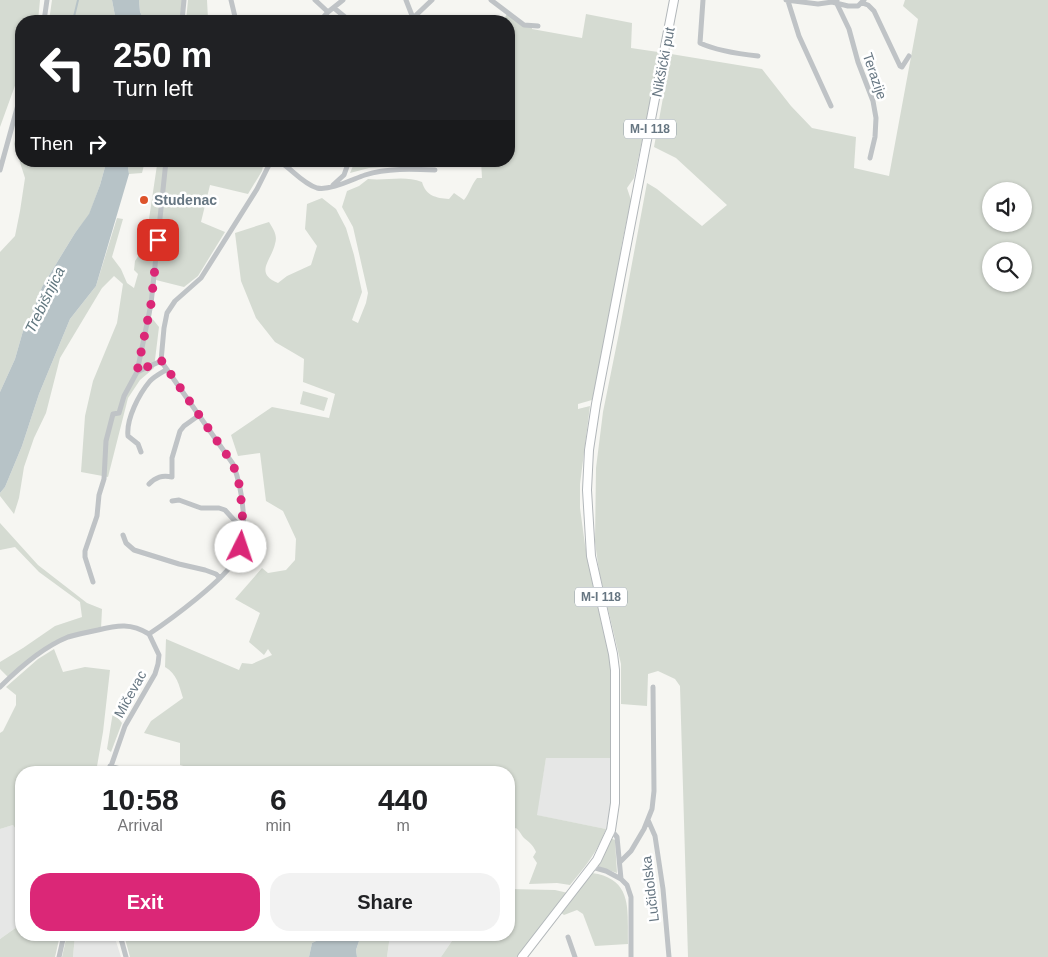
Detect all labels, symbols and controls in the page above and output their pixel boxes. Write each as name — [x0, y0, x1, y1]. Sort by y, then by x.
street label: Nikšićki put — [648, 26, 678, 98]
icon: left — [30, 35, 95, 100]
text: 250 m — [113, 35, 212, 74]
street label: Terazije — [860, 51, 890, 102]
text: Turn left — [113, 76, 193, 101]
road number: M-I 118 — [624, 120, 676, 138]
icon: right — [83, 130, 111, 158]
text: Then — [30, 133, 73, 154]
map controls — [982, 182, 1032, 292]
button: sound — [982, 182, 1032, 232]
place label: Studenac — [154, 192, 217, 208]
marker: Studenac — [138, 194, 150, 206]
pin — [137, 219, 179, 261]
icon: arrive — [144, 226, 172, 254]
button: search — [982, 242, 1032, 292]
water label: Trebišnjica — [21, 264, 68, 336]
position arrow — [214, 520, 266, 572]
road number: M-I 118 — [575, 588, 627, 606]
street label: Mičevac — [111, 668, 149, 720]
text: 10:58 — [102, 783, 179, 816]
text: 6 — [270, 783, 287, 816]
text: 440 — [378, 783, 428, 816]
text: Arrival — [118, 817, 163, 834]
text: min — [265, 817, 291, 834]
text: m — [396, 817, 410, 834]
street label: Lučidolska — [638, 855, 662, 923]
button: Exit — [30, 873, 260, 931]
button: Share — [270, 873, 500, 931]

